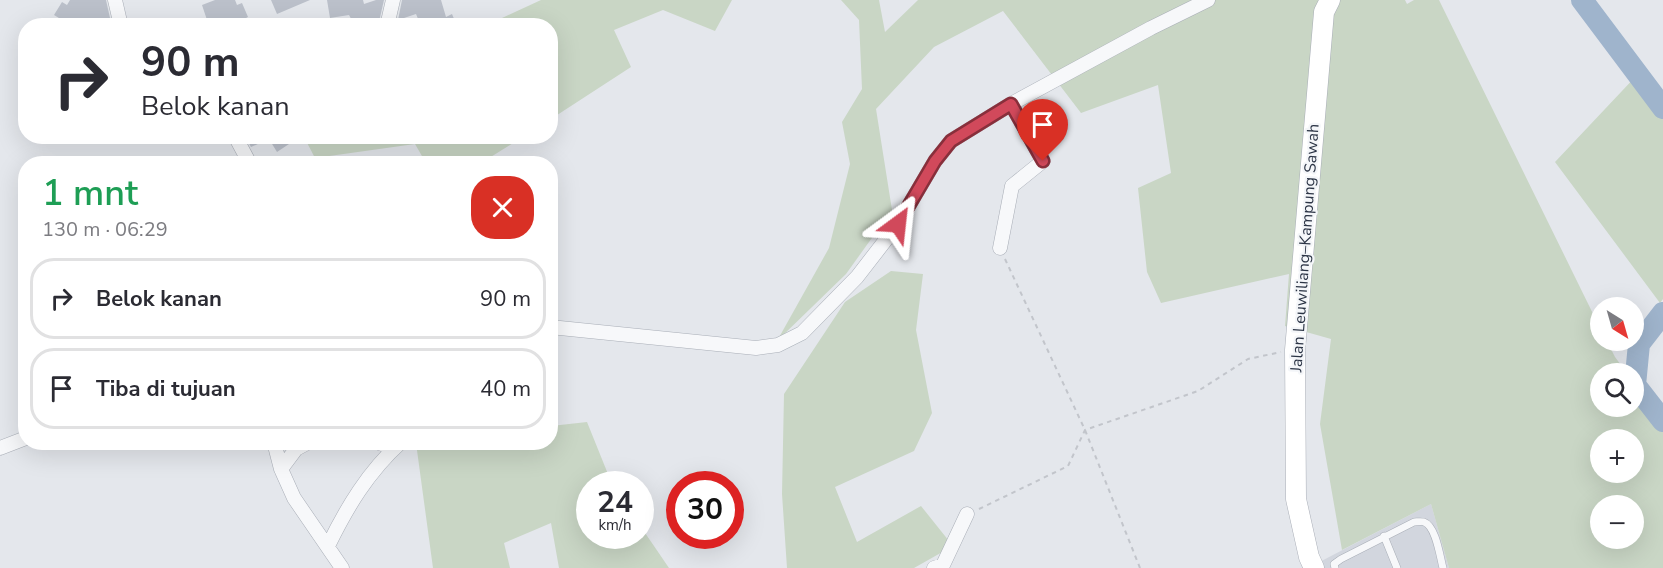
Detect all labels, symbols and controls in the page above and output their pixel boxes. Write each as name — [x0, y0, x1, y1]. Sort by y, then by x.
text: 90 m — [141, 34, 240, 91]
icon: right — [42, 42, 120, 120]
text: Belok kanan — [141, 88, 290, 125]
pin — [1017, 99, 1068, 161]
icon: arrive — [1026, 108, 1059, 141]
street label: Jalan Leuwiliang–Kampung Sawah — [1285, 123, 1325, 374]
text: 1 mnt — [42, 169, 138, 218]
button: close — [471, 176, 534, 239]
position arrow — [866, 192, 930, 256]
text: 130 m · 06:29 — [42, 216, 168, 243]
icon: right — [45, 282, 78, 315]
text: Belok kanan — [96, 284, 222, 314]
text: 90 m — [480, 284, 531, 314]
north arrow — [1590, 297, 1644, 351]
map controls — [1590, 297, 1644, 549]
button: search — [1590, 363, 1644, 417]
icon: arrive — [45, 372, 78, 405]
text: Tiba di tujuan — [96, 374, 236, 404]
text: 40 m — [480, 374, 531, 404]
button: + — [1590, 429, 1644, 483]
speed limit sign: 30 — [666, 471, 744, 549]
text: 24 — [597, 482, 633, 523]
button: − — [1590, 495, 1644, 549]
text: km/h — [598, 515, 632, 535]

